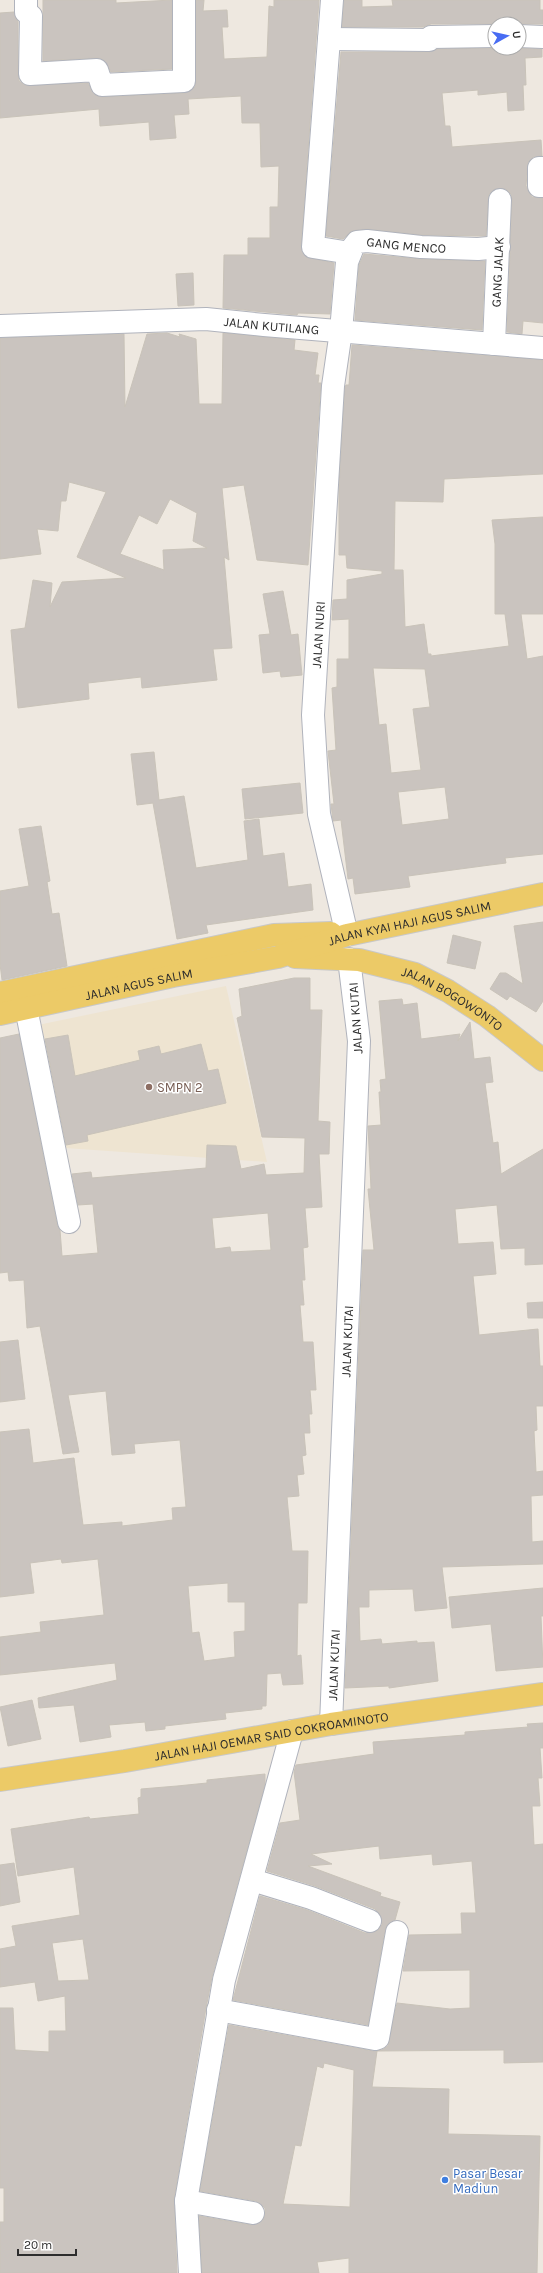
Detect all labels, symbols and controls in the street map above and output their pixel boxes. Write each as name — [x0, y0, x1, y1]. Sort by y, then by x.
north arrow — [487, 16, 527, 56]
text: U — [509, 30, 523, 39]
street label: GANG MENCO — [366, 234, 446, 256]
street label: GANG JALAK — [489, 237, 506, 308]
street label: JALAN KUTILANG — [223, 314, 320, 338]
street label: JALAN NURI — [309, 601, 328, 669]
street label: JALAN KYAI HAJI AGUS SALIM — [326, 898, 492, 948]
street label: JALAN BOGOWONTO — [400, 964, 506, 1034]
street label: JALAN AGUS SALIM — [84, 966, 194, 1003]
street label: JALAN KUTAI — [346, 982, 365, 1054]
place label: SMPN 2 — [157, 1080, 203, 1095]
marker: SMPN 2 — [144, 1082, 154, 1092]
street label: JALAN KUTAI — [338, 1305, 356, 1378]
street label: JALAN KUTAI — [325, 1629, 343, 1701]
street label: JALAN HAJI OEMAR SAID COKROAMINOTO — [153, 1709, 390, 1764]
place label: Pasar Besar Madiun — [453, 2166, 523, 2196]
marker: Pasar Besar Madiun — [440, 2175, 450, 2185]
scale bar — [18, 2231, 76, 2257]
text: 20 m — [24, 2238, 52, 2252]

